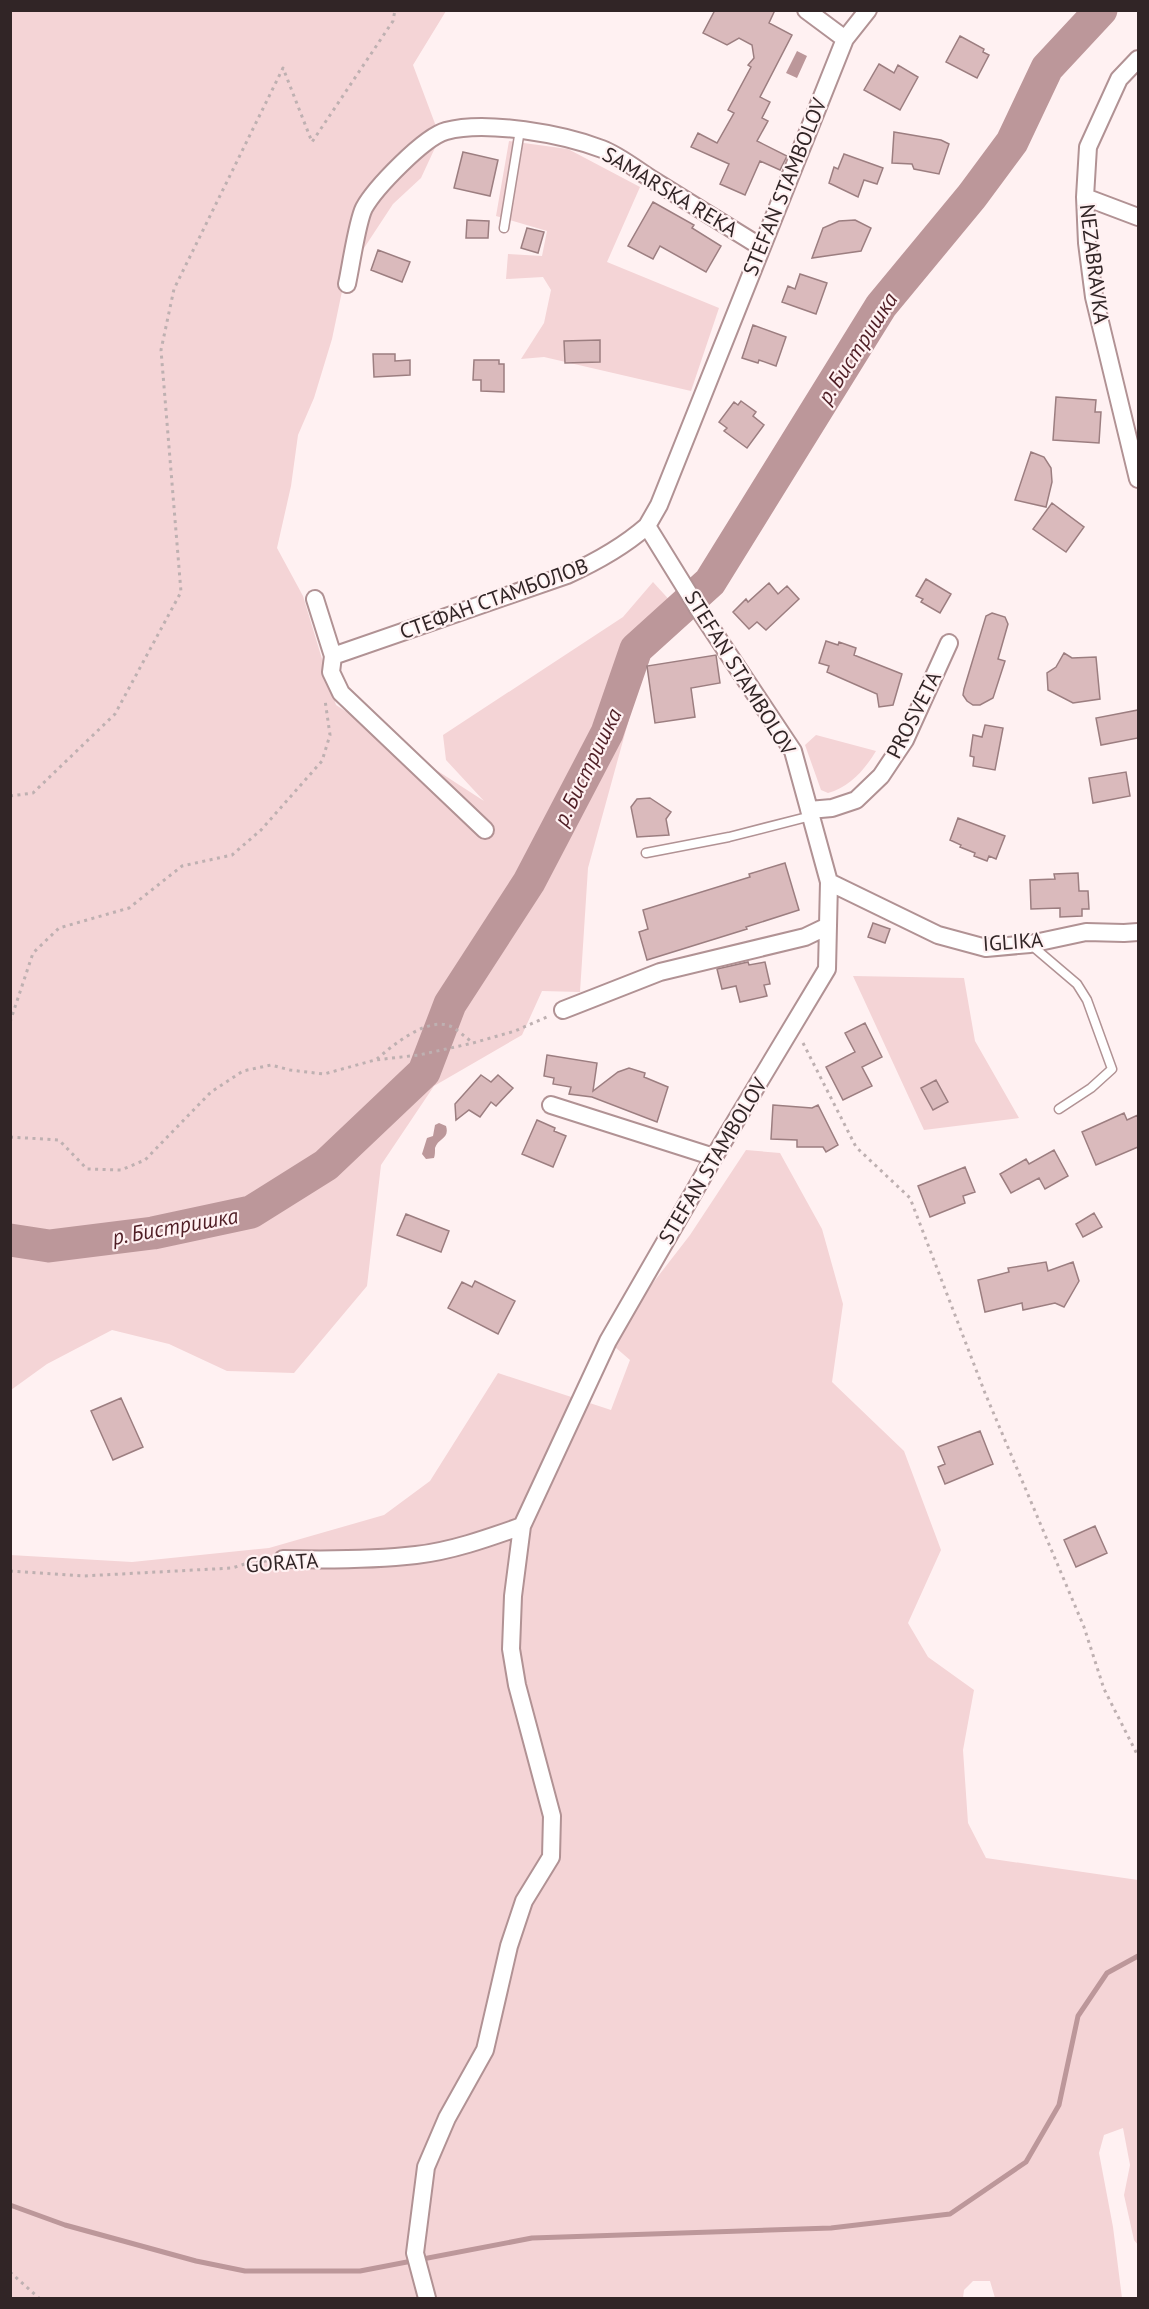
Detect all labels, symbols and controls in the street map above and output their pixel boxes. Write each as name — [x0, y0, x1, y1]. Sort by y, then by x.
street label: STEFAN STAMBOLOV — [737, 94, 832, 280]
street label: SAMARSKA REKA — [598, 140, 744, 243]
street label: NEZABRAVKA — [1074, 202, 1115, 326]
water label: р. Бистришка — [810, 287, 904, 410]
street label: СТЕФАН СТАМБОЛОВ — [396, 552, 592, 645]
street label: STEFAN STAMBOLOV — [679, 585, 802, 760]
street label: PROSVETA — [880, 666, 947, 763]
water label: р. Бистришка — [546, 703, 628, 831]
street label: IGLIKA — [982, 926, 1045, 957]
street label: STEFAN STAMBOLOV — [652, 1073, 773, 1249]
water label: р. Бистришка — [109, 1201, 240, 1251]
street label: GORATA — [245, 1546, 320, 1578]

